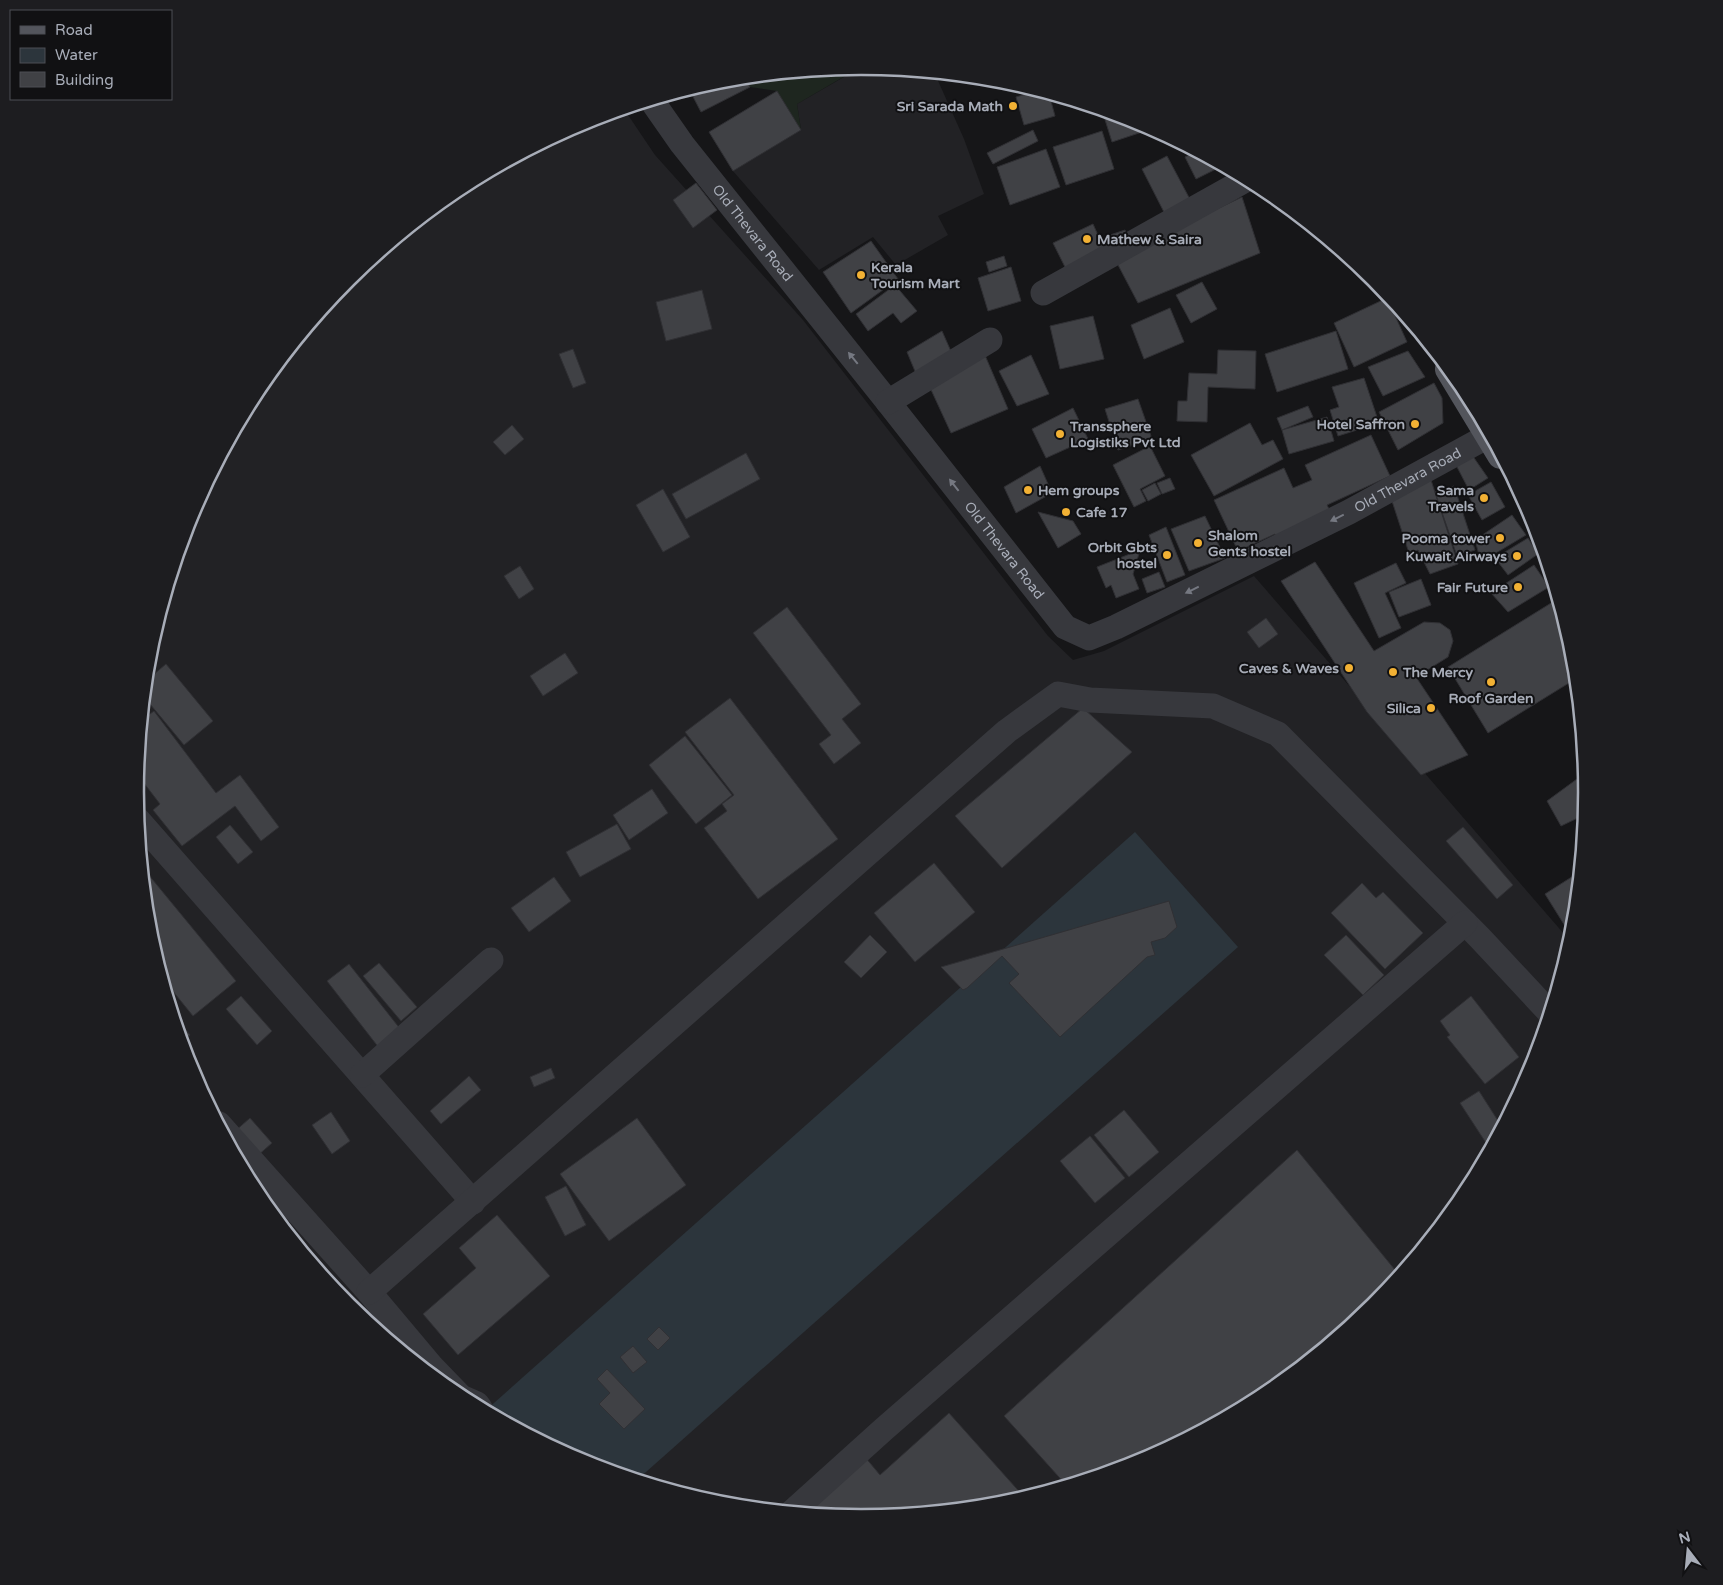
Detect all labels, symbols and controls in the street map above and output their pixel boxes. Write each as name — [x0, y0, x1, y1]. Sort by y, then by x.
legend — [10, 10, 172, 100]
text: Road — [55, 21, 93, 39]
text: Water — [55, 46, 98, 64]
text: Building — [55, 71, 114, 89]
place label: Sri Sarada Math — [897, 98, 1003, 115]
marker: Sri Sarada Math — [1007, 100, 1019, 112]
street label: Old Thevara Road — [709, 181, 797, 285]
place label: Mathew & Saira — [1097, 231, 1202, 248]
marker: Mathew & Saira — [1081, 233, 1093, 245]
place label: Kerala Tourism Mart — [870, 259, 960, 292]
marker: Kerala Tourism Mart — [855, 269, 867, 281]
one-way arrow — [847, 352, 858, 365]
place label: Hotel Saffron — [1317, 416, 1405, 433]
place label: Transsphere Logistiks Pvt Ltd — [1069, 418, 1181, 451]
marker: Hotel Saffron — [1409, 418, 1421, 430]
marker: Transsphere Logistiks Pvt Ltd — [1054, 428, 1066, 440]
street label: Old Thevara Road — [1351, 444, 1464, 516]
one-way arrow — [948, 479, 959, 492]
place label: Hem groups — [1038, 482, 1120, 499]
place label: Sama Travels — [1427, 482, 1474, 515]
marker: Hem groups — [1022, 484, 1034, 496]
marker: Sama Travels — [1478, 492, 1490, 504]
street label: Old Thevara Road — [961, 498, 1048, 602]
place label: Cafe 17 — [1076, 504, 1128, 521]
marker: Cafe 17 — [1060, 506, 1072, 518]
one-way arrow — [1330, 514, 1345, 522]
place label: Shalom Gents hostel — [1208, 527, 1291, 560]
place label: Pooma tower — [1401, 530, 1491, 547]
marker: Pooma tower — [1494, 532, 1506, 544]
marker: Shalom Gents hostel — [1192, 537, 1204, 549]
place label: Orbit Gbts hostel — [1088, 539, 1157, 572]
place label: Kuwait Airways — [1406, 548, 1507, 565]
marker: Orbit Gbts hostel — [1161, 549, 1173, 561]
marker: Kuwait Airways — [1511, 550, 1523, 562]
place label: Fair Future — [1437, 579, 1508, 596]
marker: Fair Future — [1512, 581, 1524, 593]
one-way arrow — [1185, 586, 1199, 594]
place label: Caves & Waves — [1239, 660, 1339, 677]
marker: Caves & Waves — [1343, 662, 1355, 674]
place label: The Mercy — [1402, 664, 1473, 681]
marker: The Mercy — [1387, 666, 1399, 678]
marker: Roof Garden — [1485, 676, 1497, 688]
place label: Roof Garden — [1449, 690, 1533, 707]
place label: Silica — [1387, 700, 1421, 717]
marker: Silica — [1425, 702, 1437, 714]
north arrow — [1663, 1525, 1713, 1575]
text: N — [1677, 1528, 1692, 1548]

